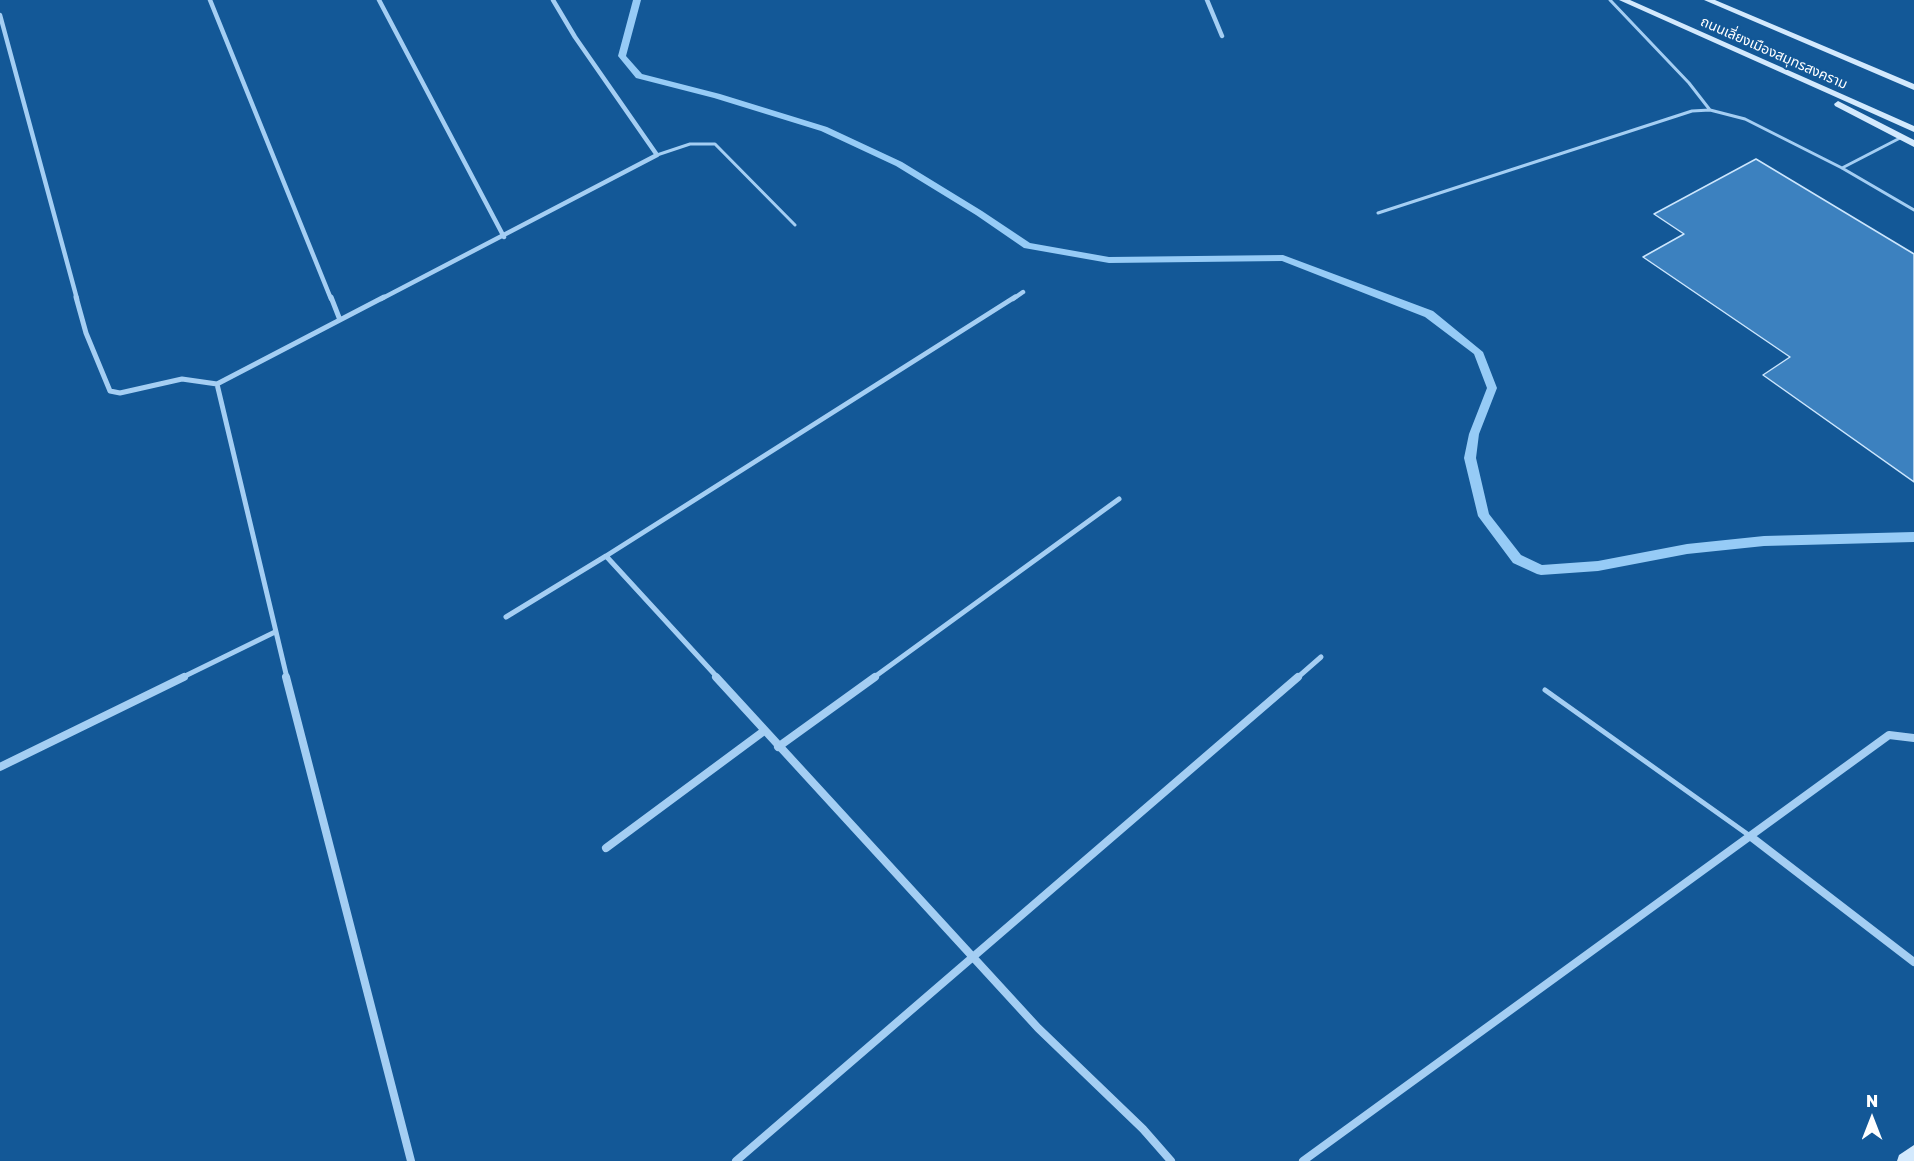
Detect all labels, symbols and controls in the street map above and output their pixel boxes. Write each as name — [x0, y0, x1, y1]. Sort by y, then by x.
street label: ถนนเลี่ยงเมืองสมุทรสงคราม — [1698, 13, 1850, 93]
north arrow — [1842, 1089, 1902, 1149]
text: N — [1866, 1091, 1878, 1111]

